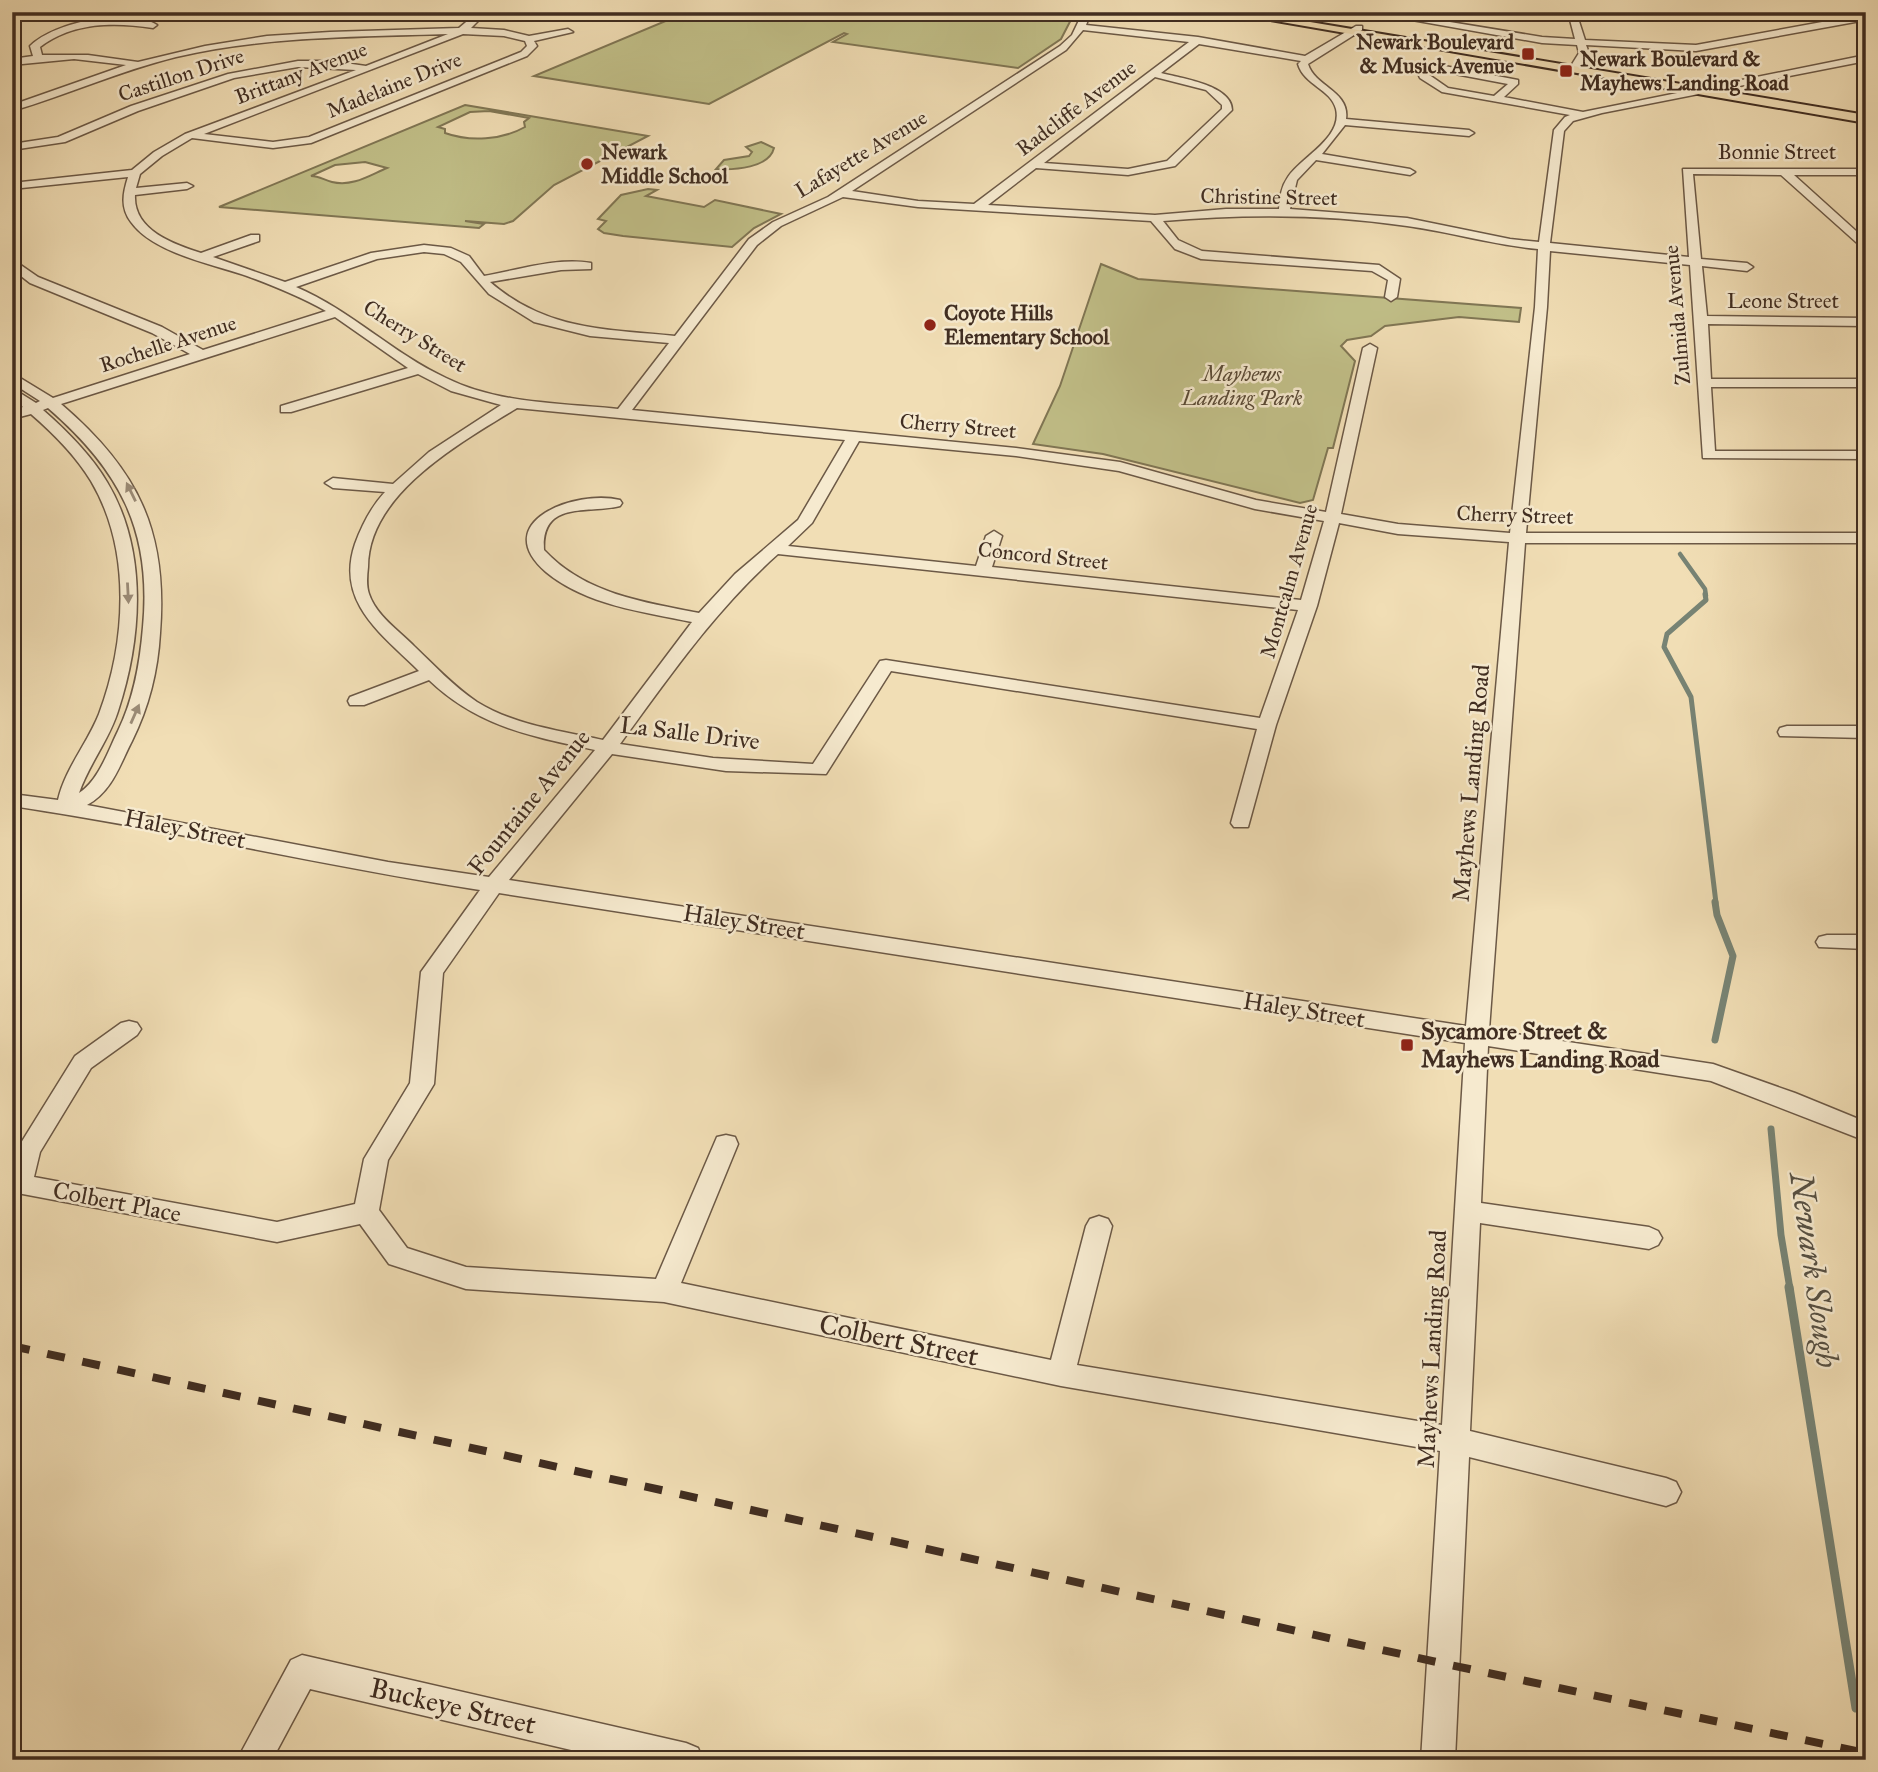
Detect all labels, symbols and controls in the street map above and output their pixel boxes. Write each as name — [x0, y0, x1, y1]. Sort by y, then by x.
place label: Newark Boulevard & Musick Avenue — [1356, 29, 1514, 79]
street label: Brittany Avenue — [231, 36, 371, 110]
street label: Castillon Drive — [115, 42, 247, 108]
street label: Madelaine Drive — [323, 46, 466, 124]
marker: Newark Boulevard & Musick Avenue — [1520, 46, 1536, 62]
place label: Newark Boulevard & Mayhews Landing Road — [1580, 46, 1789, 96]
street label: Radcliffe Avenue — [1011, 54, 1141, 162]
marker: Newark Boulevard & Mayhews Landing Road — [1558, 63, 1574, 79]
street label: Lafayette Avenue — [790, 104, 932, 204]
place label: Newark Middle School — [601, 139, 729, 189]
street label: Bonnie Street — [1718, 139, 1837, 165]
marker: Newark Middle School — [579, 156, 595, 172]
street label: Christine Street — [1200, 183, 1338, 211]
street label: Zulmida Avenue — [1658, 244, 1696, 386]
street label: Leone Street — [1727, 288, 1839, 314]
street label: Cherry Street — [359, 294, 472, 378]
place label: Coyote Hills Elementary School — [944, 300, 1110, 350]
street label: Rochelle Avenue — [96, 310, 240, 378]
marker: Coyote Hills Elementary School — [922, 317, 938, 333]
park label: Mayhews Landing Park — [1181, 361, 1303, 411]
street label: Cherry Street — [899, 408, 1018, 444]
one-way arrow — [125, 482, 136, 502]
street label: Cherry Street — [1456, 500, 1574, 530]
street label: Montcalm Avenue — [1255, 501, 1324, 661]
street label: Concord Street — [977, 536, 1110, 576]
one-way arrow — [123, 583, 134, 605]
street label: Mayhews Landing Road — [1446, 663, 1496, 903]
one-way arrow — [130, 703, 141, 724]
street label: La Salle Drive — [618, 710, 762, 756]
street label: Fountaine Avenue — [461, 723, 597, 881]
street label: Haley Street — [122, 803, 249, 856]
street label: Haley Street — [681, 898, 808, 947]
street label: Haley Street — [1241, 986, 1368, 1035]
place label: Sycamore Street & Mayhews Landing Road — [1421, 1016, 1660, 1074]
marker: Sycamore Street & Mayhews Landing Road — [1399, 1037, 1415, 1053]
water label: Newark Slough — [1781, 1168, 1847, 1370]
street label: Colbert Place — [50, 1175, 184, 1229]
street label: Mayhews Landing Road — [1411, 1229, 1453, 1469]
street label: Colbert Street — [816, 1306, 982, 1374]
street label: Buckeye Street — [366, 1670, 540, 1742]

